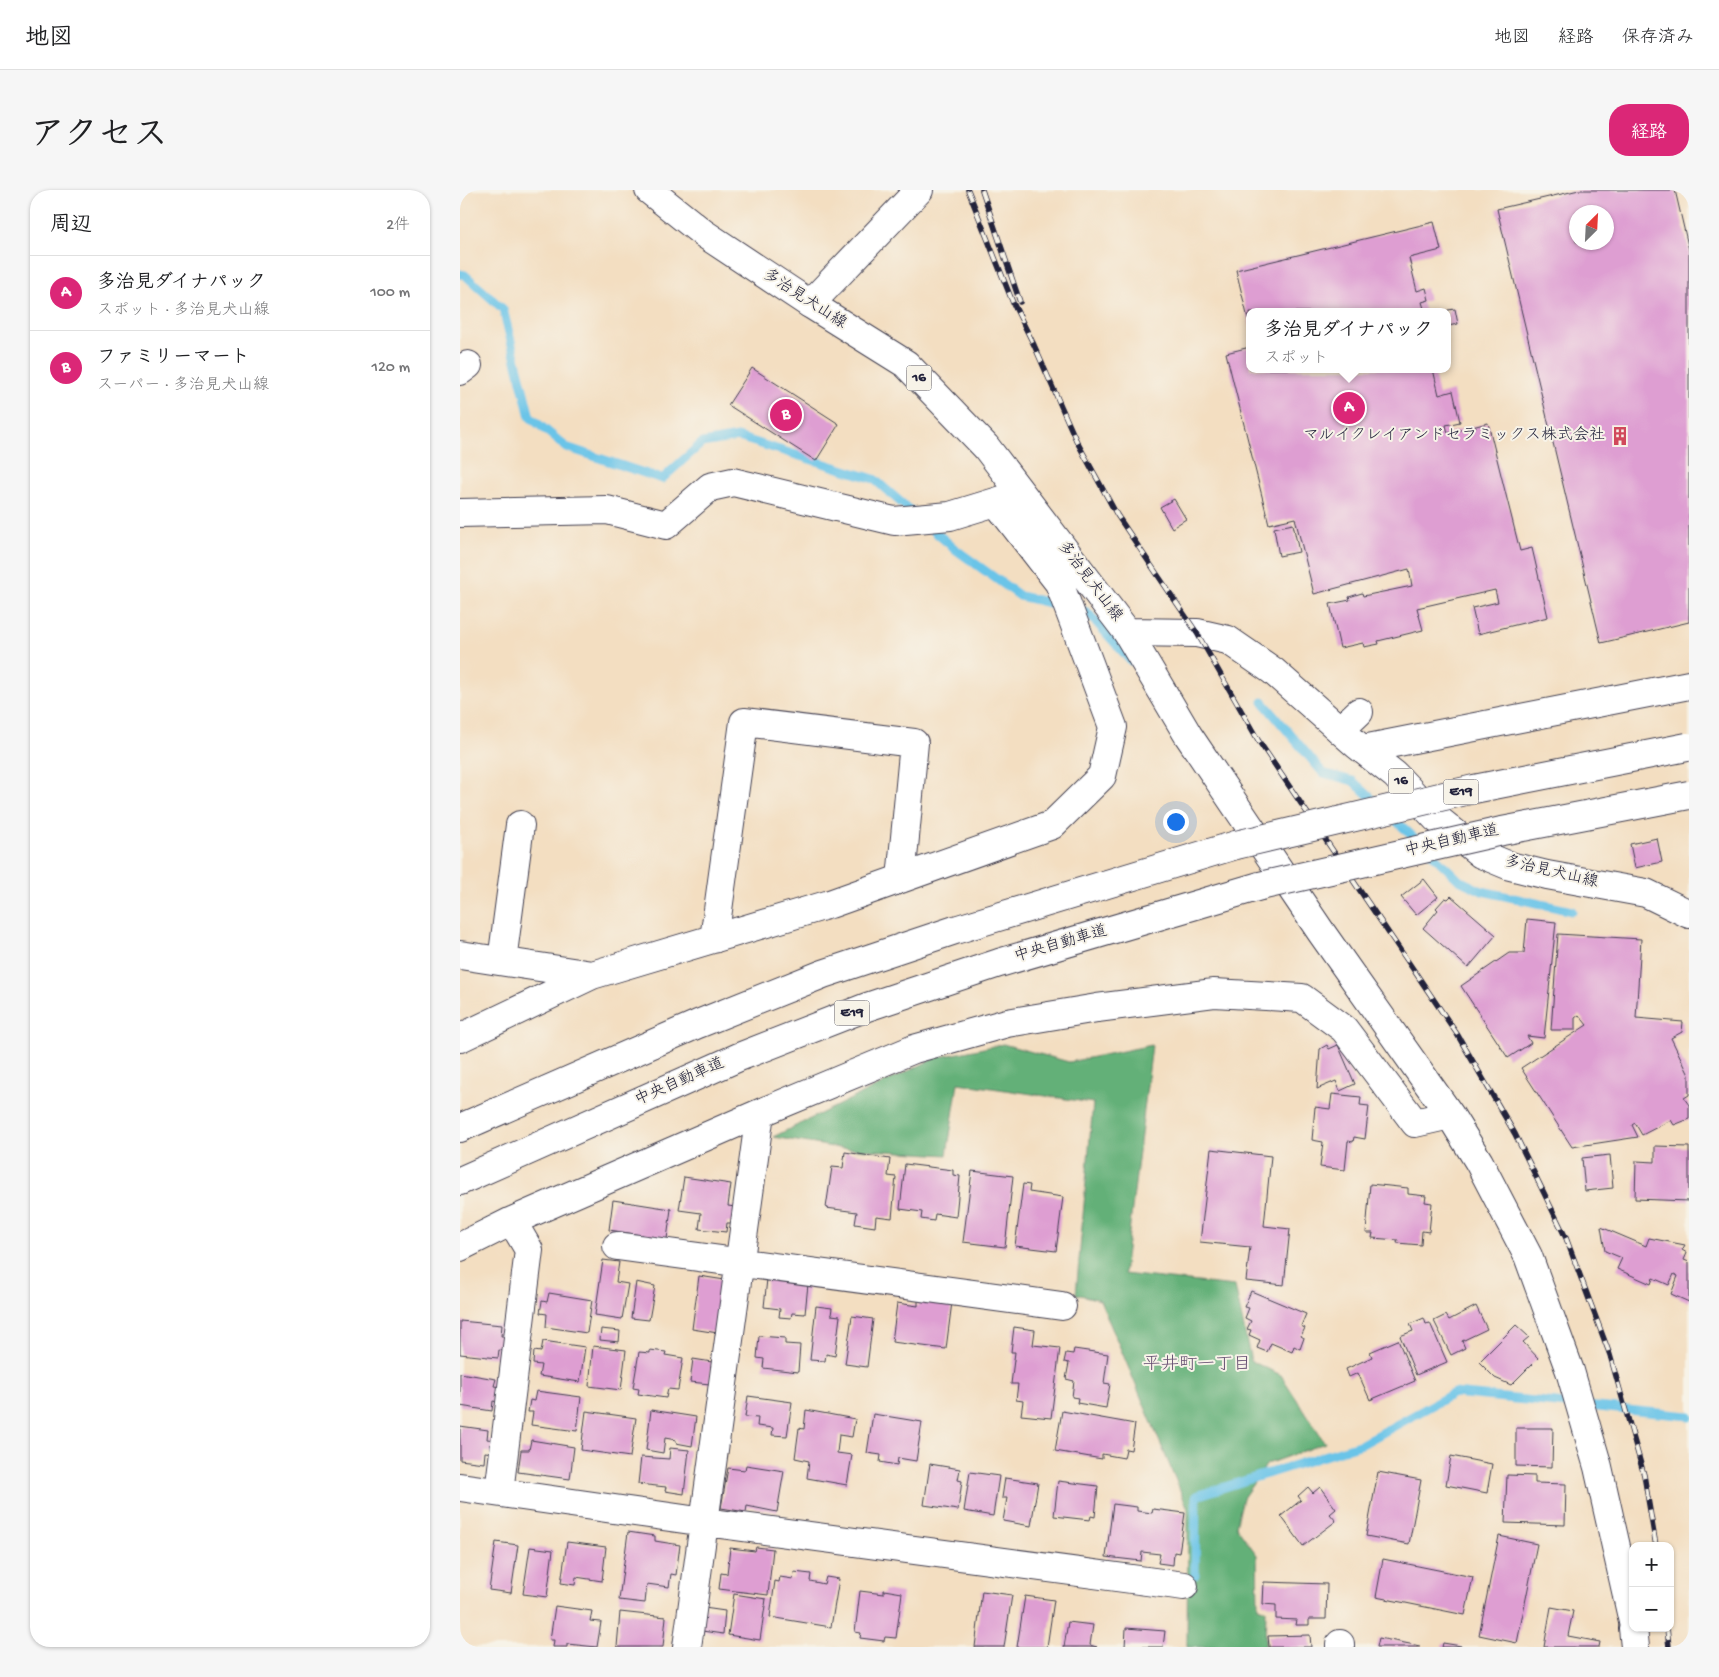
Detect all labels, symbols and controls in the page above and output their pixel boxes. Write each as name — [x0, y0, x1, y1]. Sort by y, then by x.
text: 地図 — [25, 25, 73, 54]
text: 地図 — [1494, 28, 1530, 49]
text: 経路 — [1558, 28, 1594, 49]
text: 保存済み — [1622, 28, 1694, 49]
button: 経路 — [1609, 104, 1689, 156]
text: アクセス — [30, 117, 168, 158]
north arrow — [1569, 205, 1614, 250]
text: 周辺 — [50, 214, 92, 239]
text: 2件 — [386, 217, 410, 236]
street label: 多治見犬山線 — [759, 264, 851, 334]
text: 多治見ダイナパック — [97, 272, 266, 295]
text: A — [61, 284, 71, 303]
text: 100 m — [370, 284, 410, 303]
text: スポット · 多治見犬山線 — [97, 302, 270, 321]
popup — [1246, 308, 1451, 373]
text: 多治見ダイナパック — [1264, 320, 1433, 343]
text: ファミリーマート — [97, 347, 250, 370]
text: スポット — [1264, 350, 1328, 369]
text: B — [62, 359, 70, 378]
text: 120 m — [371, 359, 410, 378]
road number: 16 — [906, 366, 932, 390]
text: スーパー · 多治見犬山線 — [97, 377, 269, 396]
pin: A — [1333, 389, 1365, 427]
pin: B — [770, 396, 802, 434]
place label: マルイクレイアンドセラミックス株式会社 — [1303, 425, 1605, 446]
building icon: マルイクレイアンドセラミックス株式会社 — [1609, 425, 1631, 447]
street label: 多治見犬山線 — [1053, 537, 1127, 626]
road number: 16 — [1388, 768, 1414, 794]
road number: E19 — [1444, 780, 1478, 804]
your location — [1163, 809, 1189, 835]
street label: 中央自動車道 — [1403, 820, 1501, 862]
street label: 多治見犬山線 — [1502, 851, 1600, 893]
street label: 中央自動車道 — [1012, 921, 1110, 967]
road number: E19 — [834, 1000, 870, 1026]
street label: 中央自動車道 — [631, 1053, 728, 1111]
district label: 平井町一丁目 — [1143, 1354, 1251, 1376]
map controls — [1629, 1542, 1674, 1632]
button: + — [1629, 1542, 1674, 1587]
button: − — [1629, 1587, 1674, 1632]

